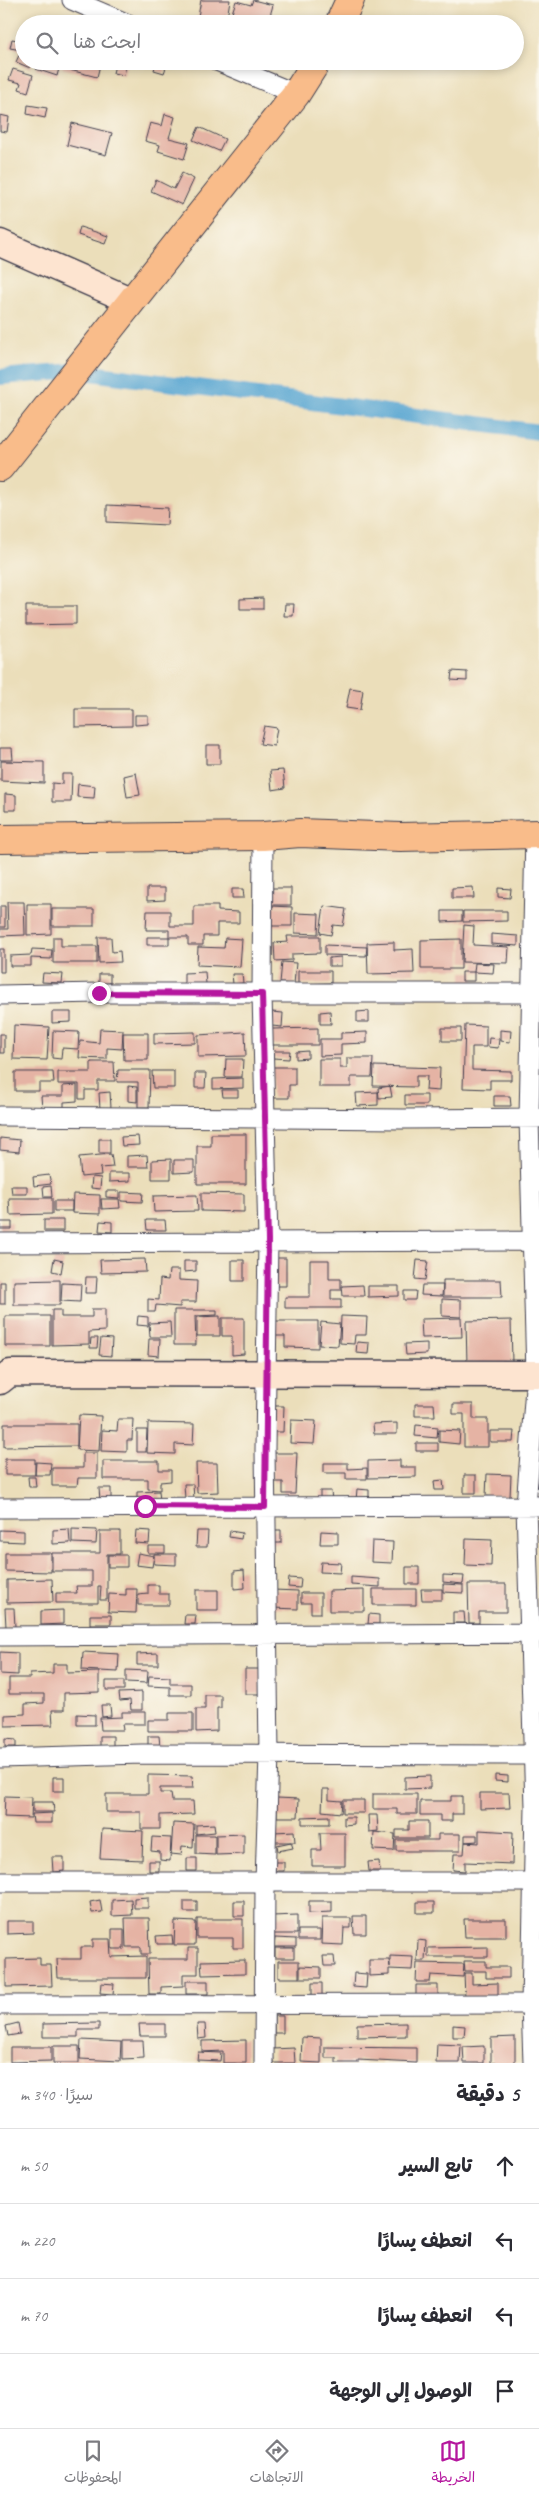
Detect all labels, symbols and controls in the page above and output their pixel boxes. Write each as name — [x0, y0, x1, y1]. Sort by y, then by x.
search box — [15, 15, 524, 70]
icon: search — [33, 29, 61, 57]
text: ابحث هنا — [73, 30, 141, 54]
route end — [88, 982, 111, 1005]
route start — [134, 1495, 157, 1518]
text: 5 دقيقة — [456, 2081, 519, 2107]
text: سيرًا · 340 m — [20, 2085, 93, 2105]
icon: ahead — [491, 2152, 519, 2180]
text: تابع السير — [400, 2154, 472, 2178]
text: 50 m — [20, 2156, 47, 2176]
icon: left — [491, 2227, 519, 2255]
text: انعطف يسارًا — [378, 2229, 472, 2253]
text: 220 m — [20, 2231, 54, 2251]
icon: left — [491, 2302, 519, 2330]
text: انعطف يسارًا — [378, 2304, 472, 2328]
text: 70 m — [20, 2306, 47, 2326]
icon: arrive — [491, 2377, 519, 2405]
text: الوصول إلى الوجهة — [329, 2379, 472, 2403]
tab: المحفوظات — [64, 2437, 122, 2490]
tab: الاتجاهات — [249, 2437, 304, 2490]
tab: الخريطة — [431, 2437, 475, 2490]

